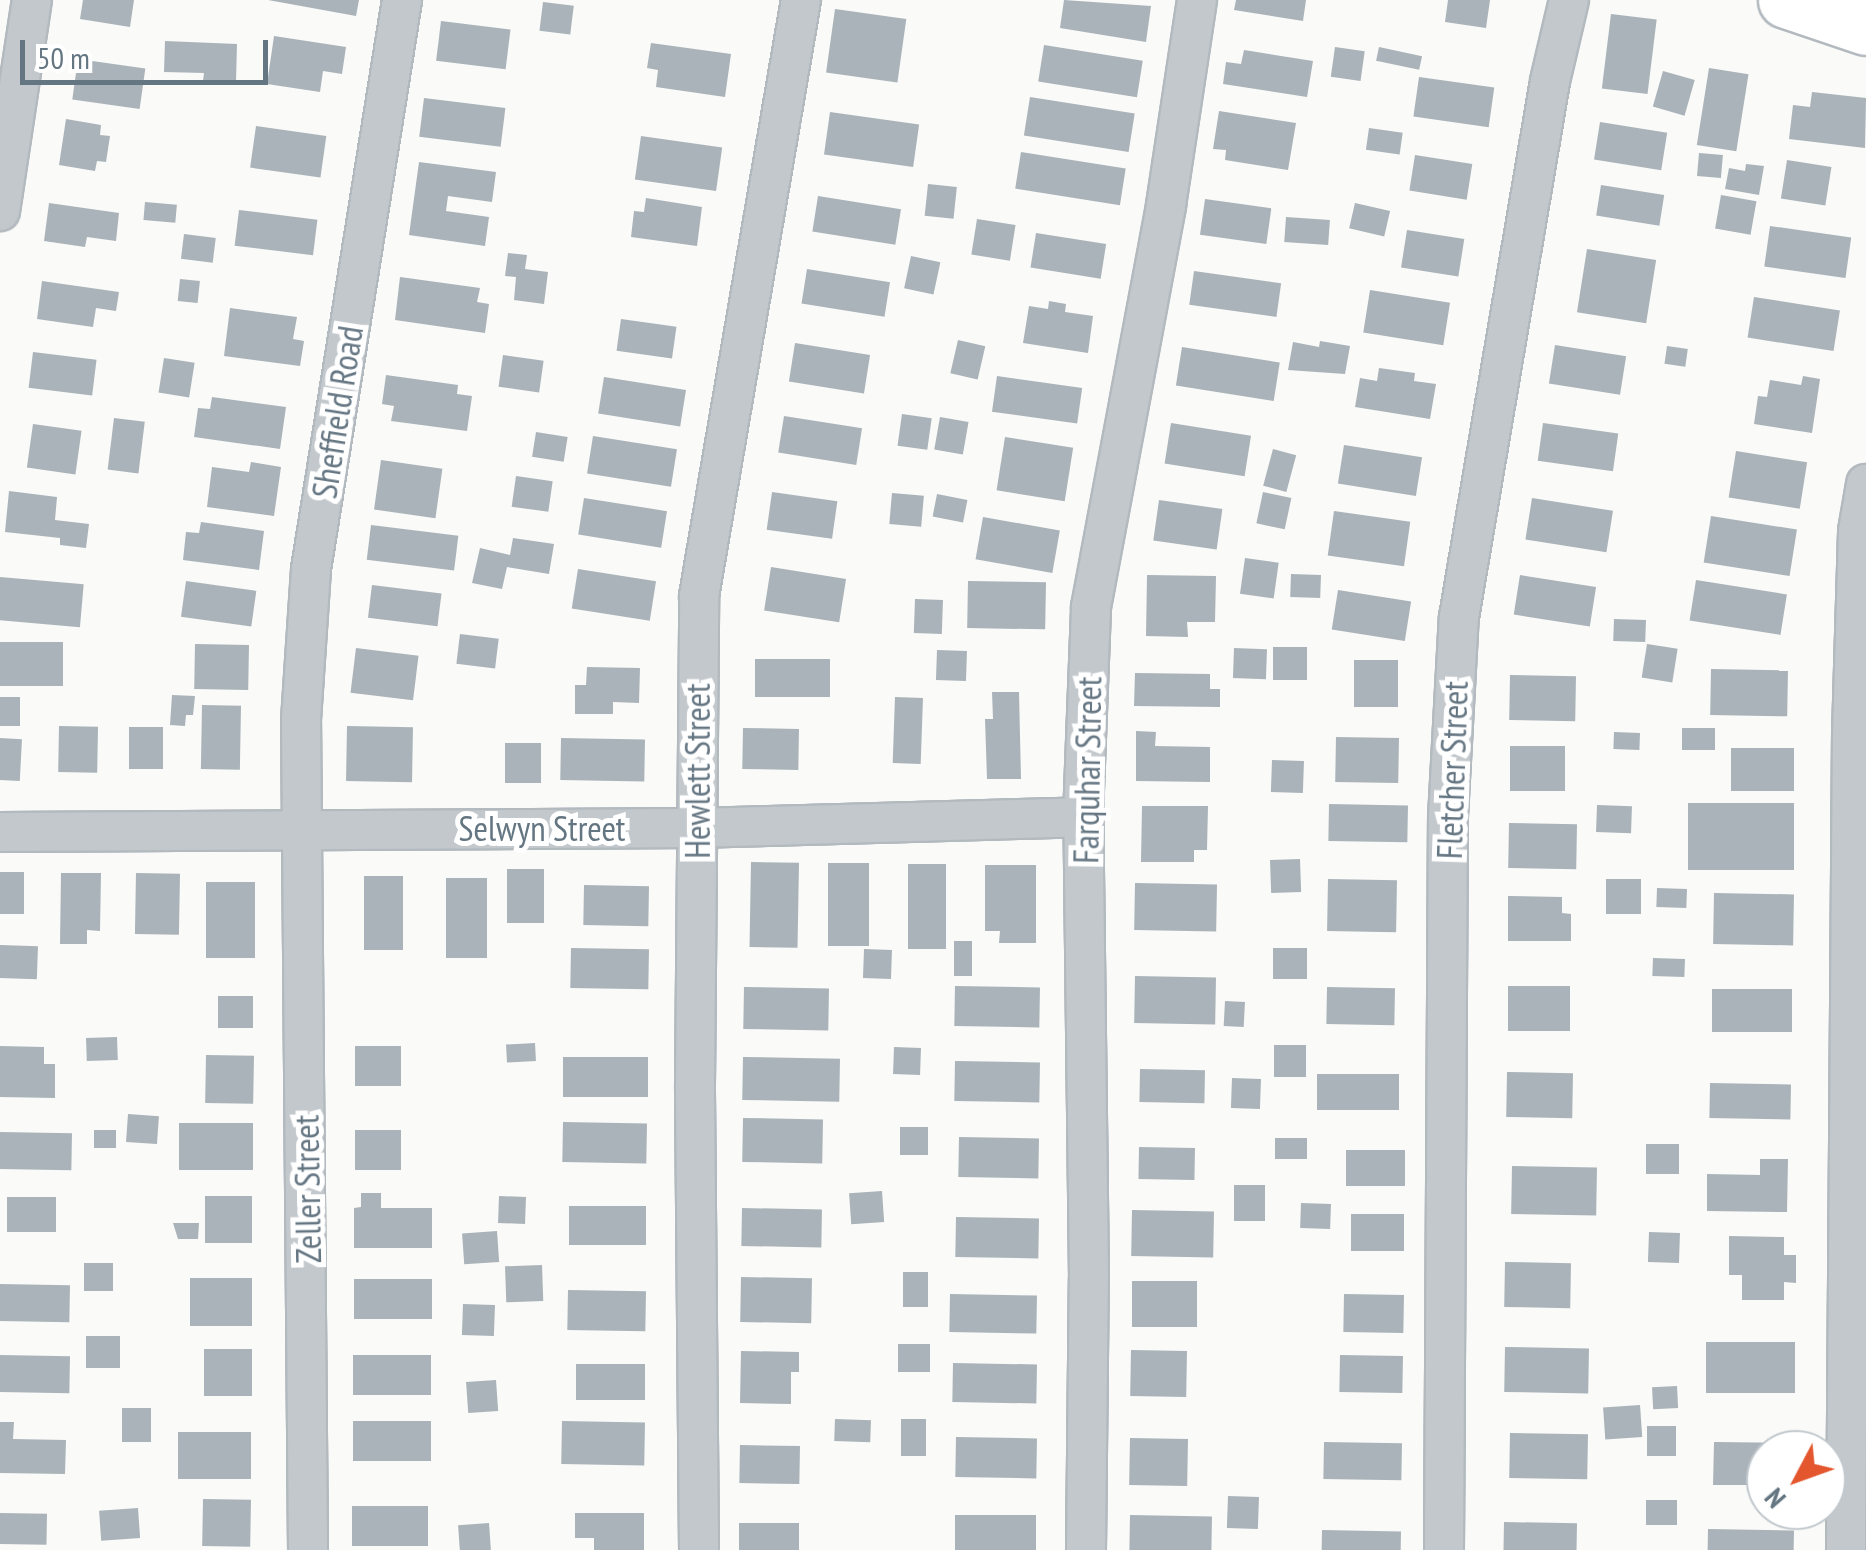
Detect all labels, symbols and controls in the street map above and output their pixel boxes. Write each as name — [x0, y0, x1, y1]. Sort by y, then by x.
scale bar — [25, 20, 272, 82]
text: 50 m — [37, 38, 90, 77]
street label: Sheffield Road — [303, 323, 371, 501]
street label: Farquhar Street — [1064, 676, 1110, 864]
street label: Fletcher Street — [1428, 680, 1476, 860]
street label: Hewlett Street — [676, 683, 718, 859]
street label: Selwyn Street — [459, 807, 625, 849]
street label: Zeller Street — [285, 1114, 329, 1264]
north arrow — [1746, 1430, 1846, 1530]
text: N — [1756, 1481, 1793, 1517]

